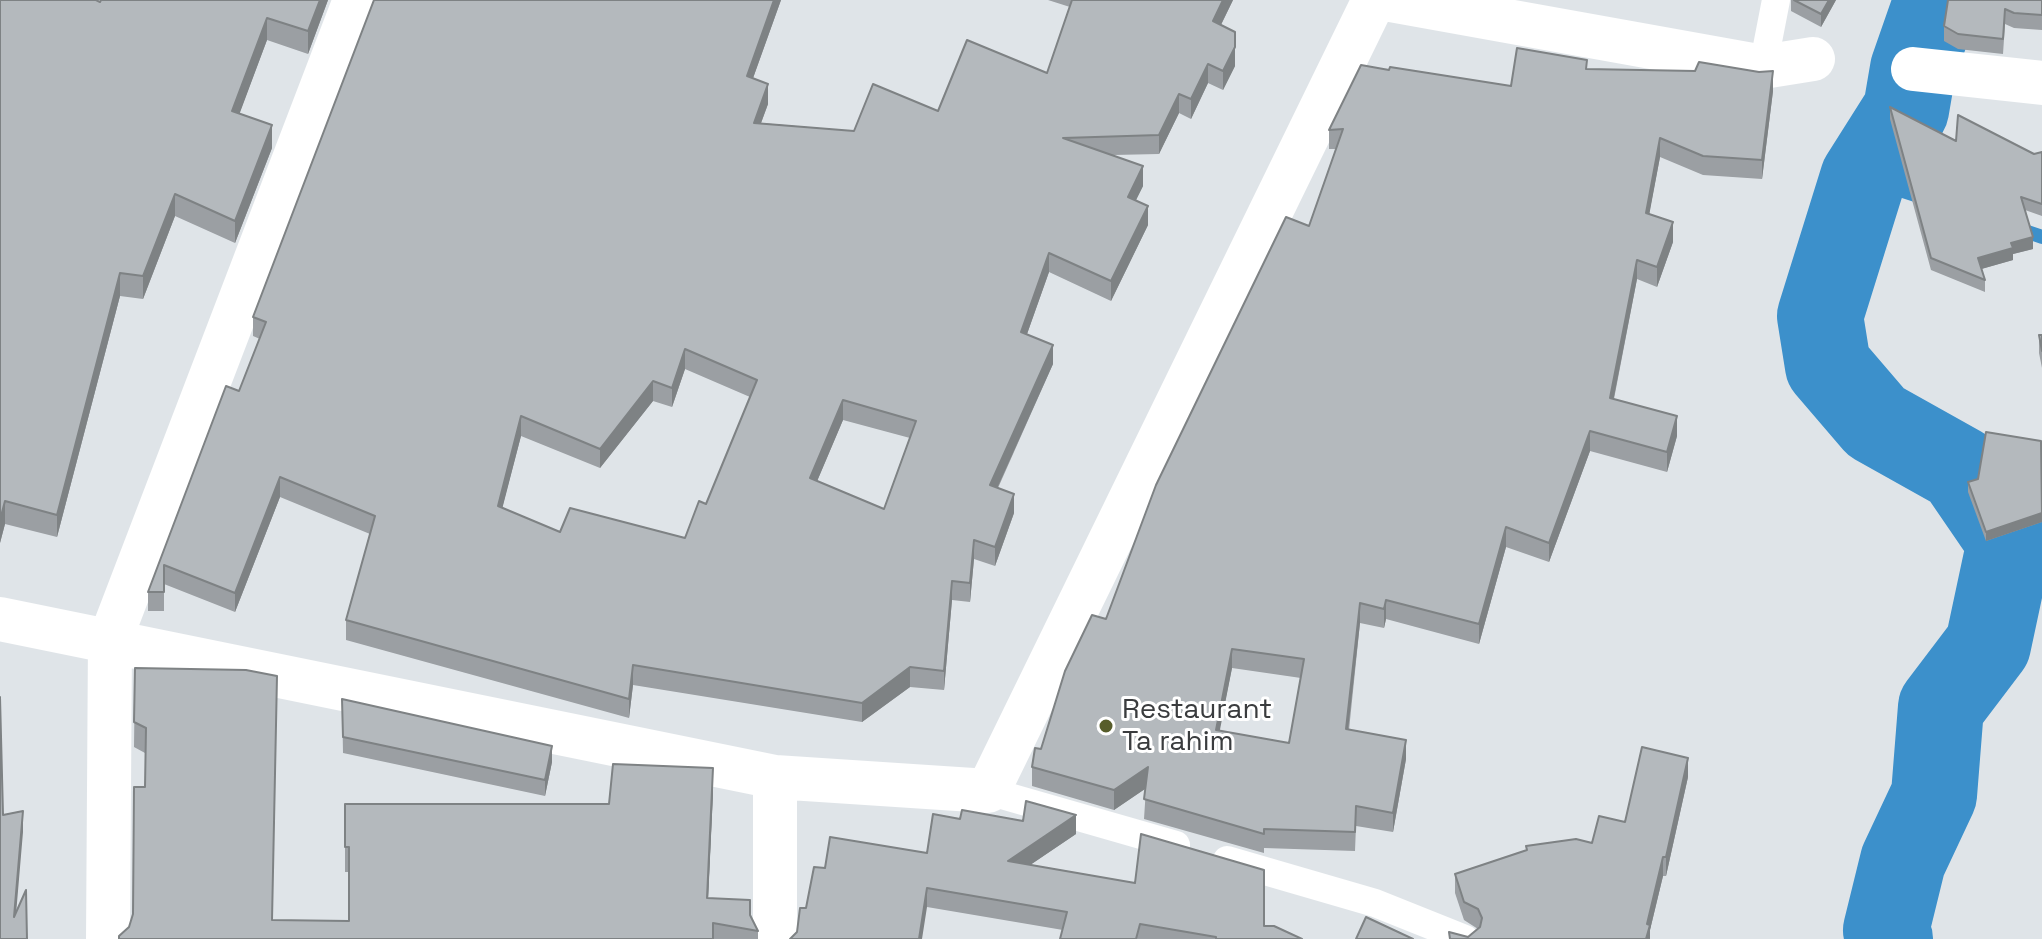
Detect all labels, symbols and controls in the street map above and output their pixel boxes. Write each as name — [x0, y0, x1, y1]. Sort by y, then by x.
place label: Restaurant Ta rahim — [1122, 693, 1272, 759]
marker: Restaurant Ta rahim — [1097, 717, 1115, 735]

